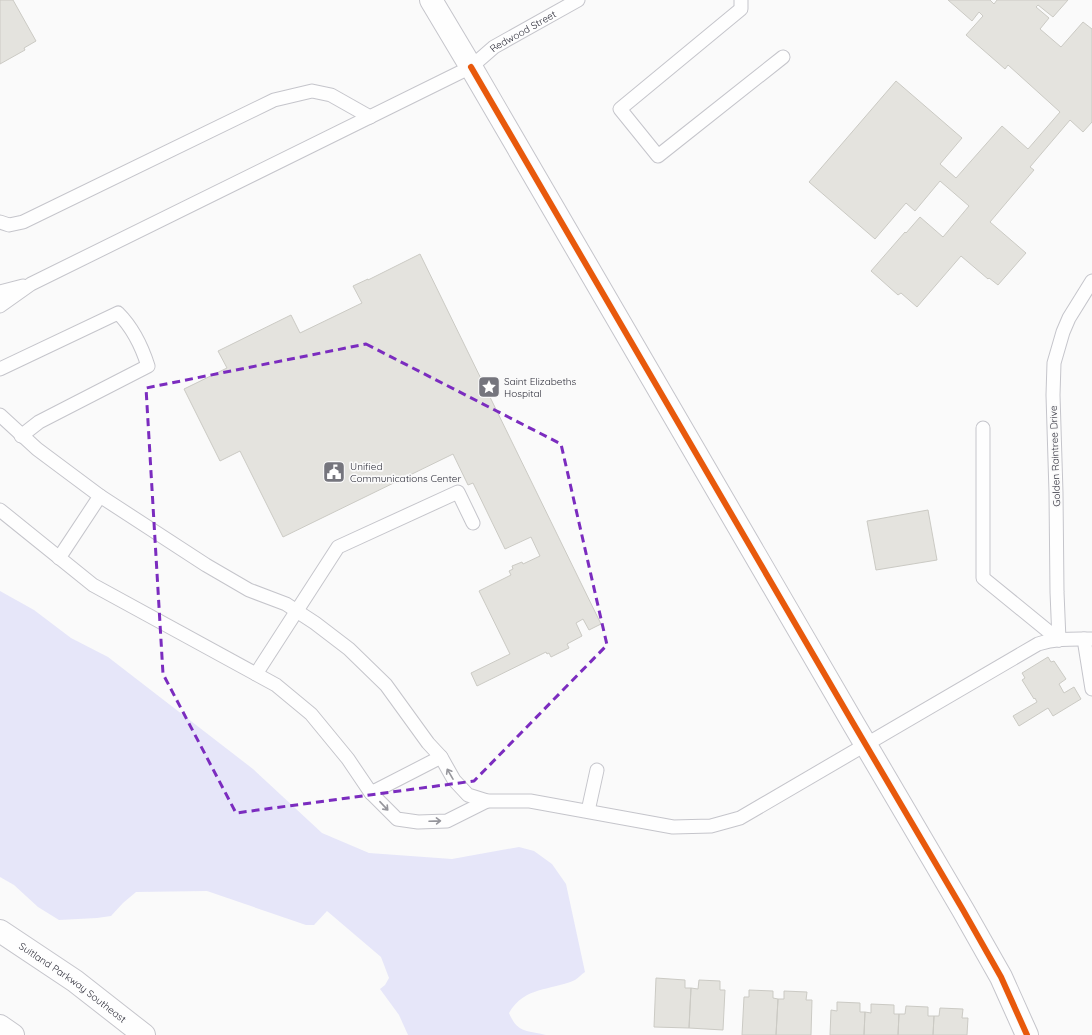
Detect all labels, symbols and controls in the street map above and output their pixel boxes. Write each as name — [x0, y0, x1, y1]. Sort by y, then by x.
street label: Redwood Street — [487, 7, 559, 55]
place icon: Saint Elizabeths Hospital — [476, 374, 502, 400]
place label: Saint Elizabeths Hospital — [504, 375, 576, 400]
street label: Golden Raintree Drive — [1047, 405, 1063, 507]
public building icon: Unified Communications Center — [321, 459, 347, 485]
place label: Unified Communications Center — [350, 460, 461, 485]
one-way arrow — [446, 768, 454, 780]
one-way arrow — [379, 801, 389, 811]
one-way arrow — [428, 818, 441, 825]
street label: Suitland Parkway Southeast — [17, 939, 130, 1026]

